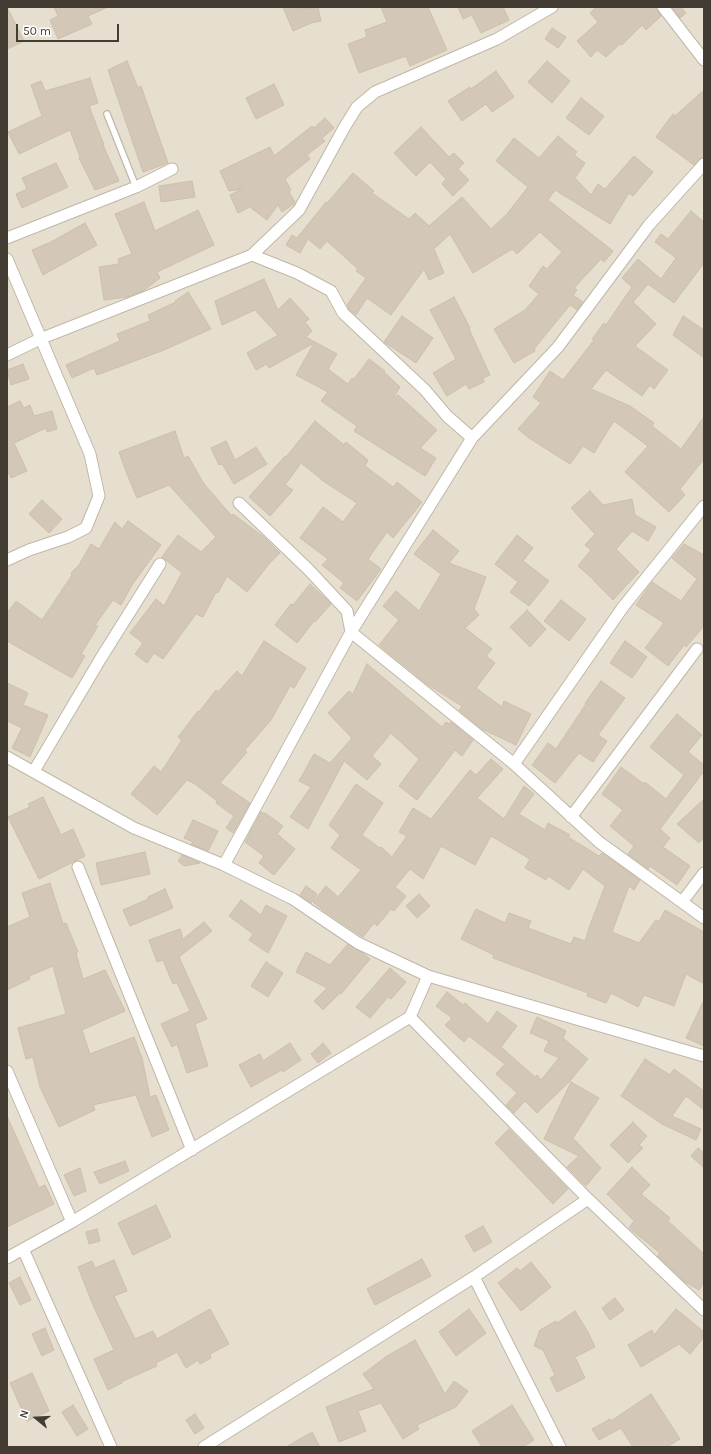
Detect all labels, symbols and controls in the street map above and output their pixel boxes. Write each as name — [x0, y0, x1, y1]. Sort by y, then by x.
scale bar — [18, 16, 121, 42]
text: 50 m — [23, 24, 51, 38]
north arrow — [16, 1398, 56, 1438]
text: N — [17, 1408, 32, 1420]

